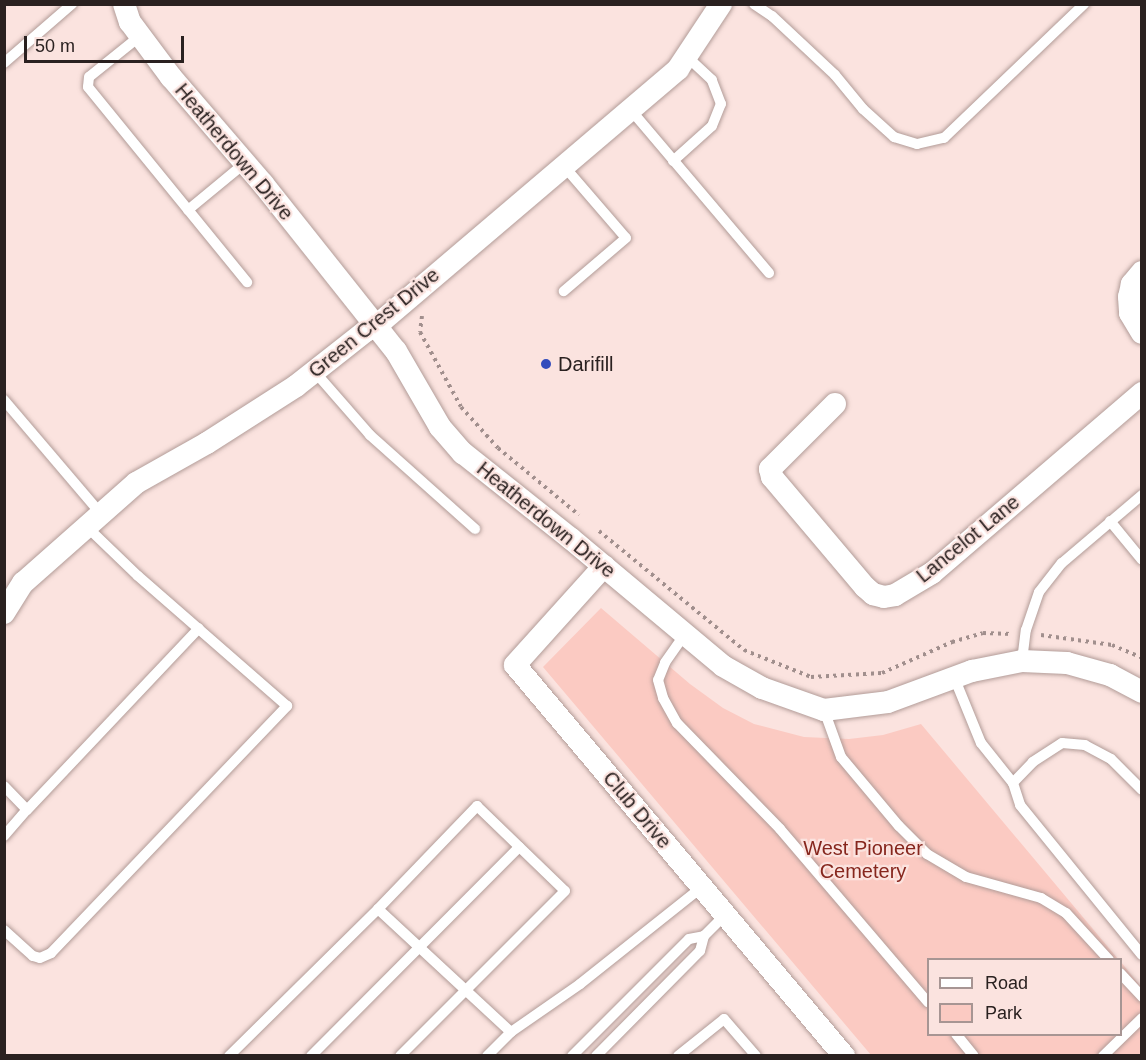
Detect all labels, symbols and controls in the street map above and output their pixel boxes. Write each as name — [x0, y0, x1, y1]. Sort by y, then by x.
scale bar — [27, 24, 188, 62]
text: 50 m — [35, 36, 75, 56]
street label: Heatherdown Drive — [170, 79, 298, 225]
street label: Green Crest Drive — [304, 263, 444, 383]
place label: Darifill — [558, 352, 614, 376]
marker: Darifill — [539, 357, 553, 371]
street label: Heatherdown Drive — [472, 457, 620, 583]
street label: Lancelot Lane — [912, 490, 1024, 588]
street label: Club Drive — [598, 767, 676, 853]
park label: West Pioneer Cemetery — [803, 836, 923, 883]
legend — [927, 958, 1122, 1036]
text: Road — [985, 973, 1028, 993]
text: Park — [985, 1003, 1022, 1023]

